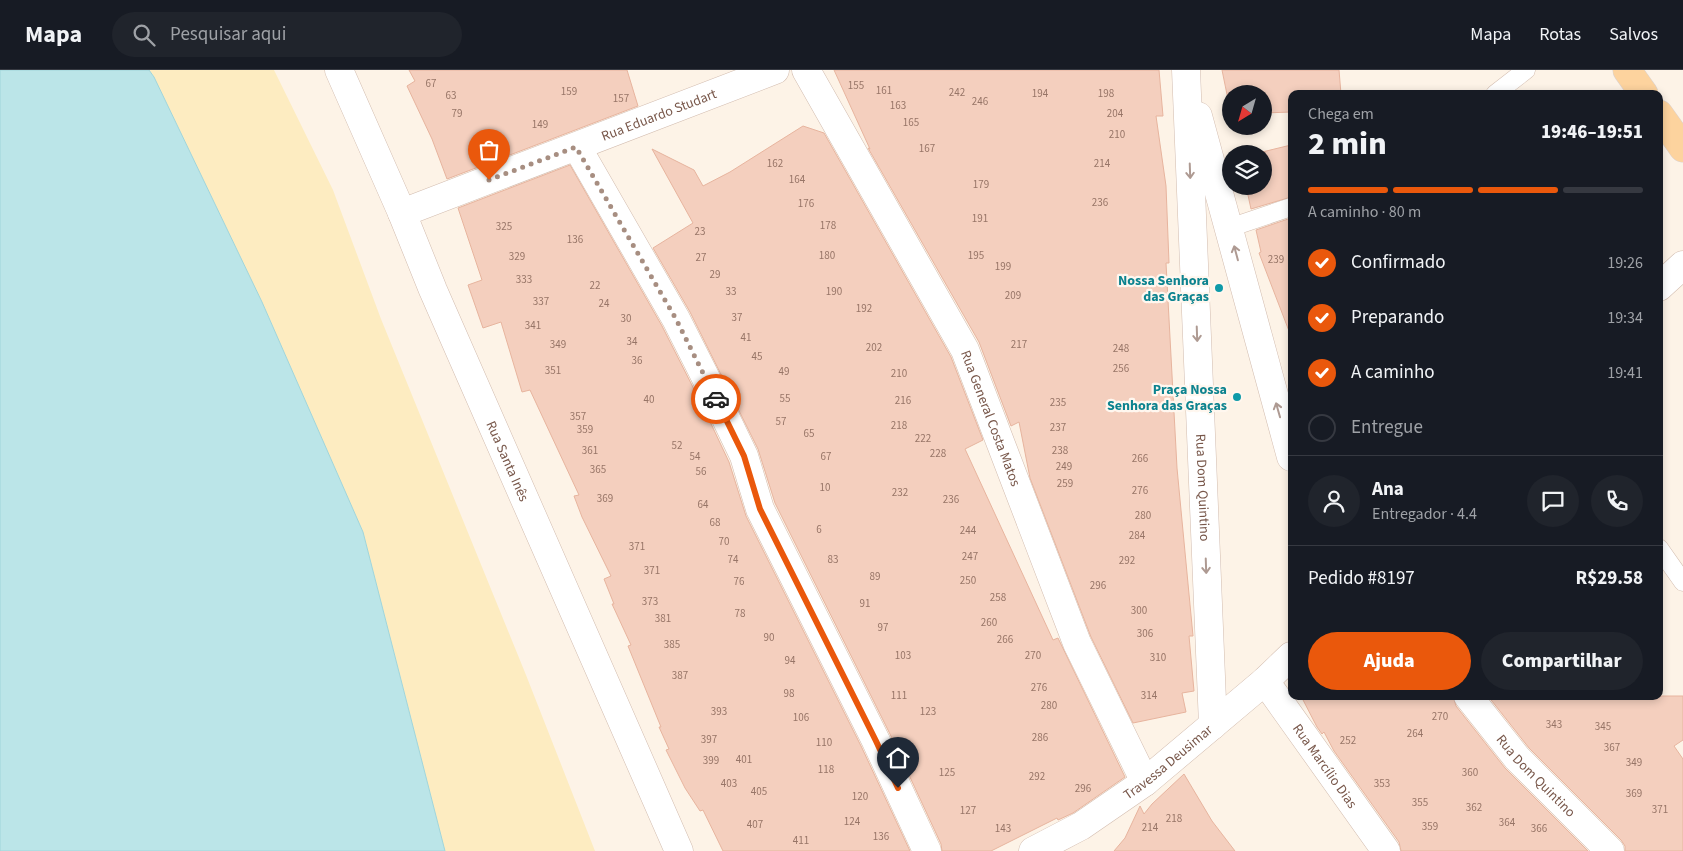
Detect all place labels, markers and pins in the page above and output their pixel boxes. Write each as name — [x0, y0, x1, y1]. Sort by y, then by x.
pin — [468, 129, 510, 180]
place label: Nossa Senhora das Graças — [1118, 271, 1209, 307]
marker: Nossa Senhora das Graças — [1213, 282, 1225, 294]
place label: Praça Nossa Senhora das Graças — [1107, 380, 1227, 416]
marker: Praça Nossa Senhora das Graças — [1231, 391, 1243, 403]
pin — [877, 737, 919, 788]

